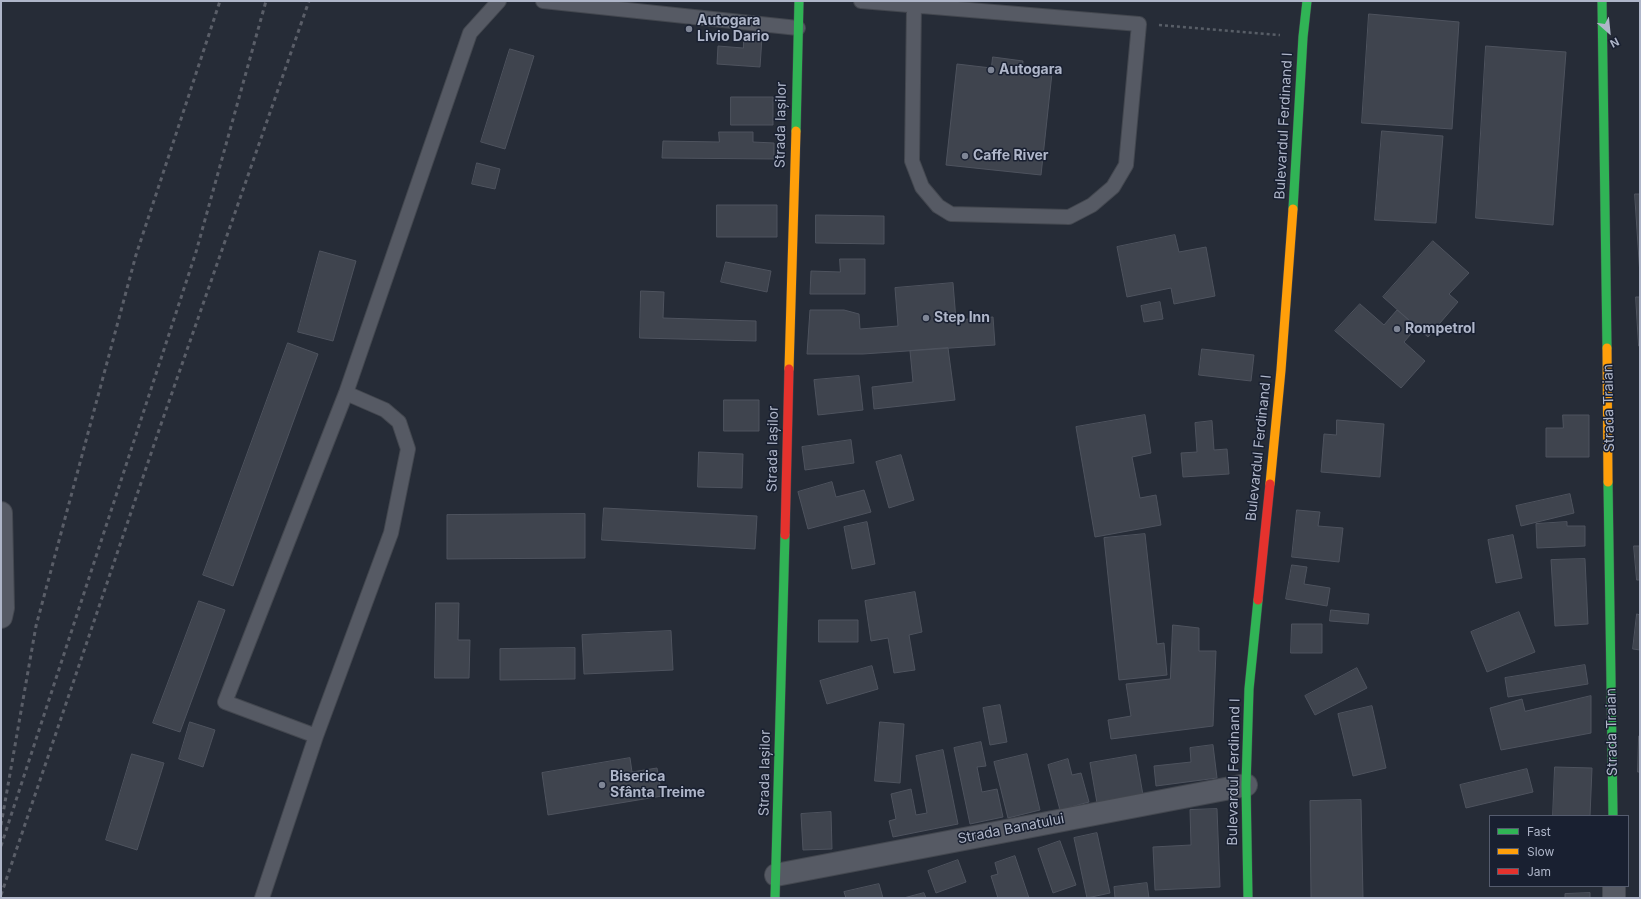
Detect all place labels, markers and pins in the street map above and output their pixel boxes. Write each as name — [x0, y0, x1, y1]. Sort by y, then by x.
place label: Autogara Livio Dario — [697, 13, 769, 46]
marker: Autogara Livio Dario — [684, 24, 694, 34]
place label: Autogara — [999, 62, 1062, 78]
marker: Autogara — [986, 65, 996, 75]
place label: Caffe River — [973, 148, 1049, 164]
marker: Caffe River — [960, 151, 970, 161]
place label: Step Inn — [934, 310, 990, 326]
marker: Step Inn — [921, 313, 931, 323]
place label: Rompetrol — [1405, 321, 1475, 337]
marker: Rompetrol — [1392, 324, 1402, 334]
place label: Biserica Sfânta Treime — [610, 769, 705, 802]
marker: Biserica Sfânta Treime — [597, 780, 607, 790]

